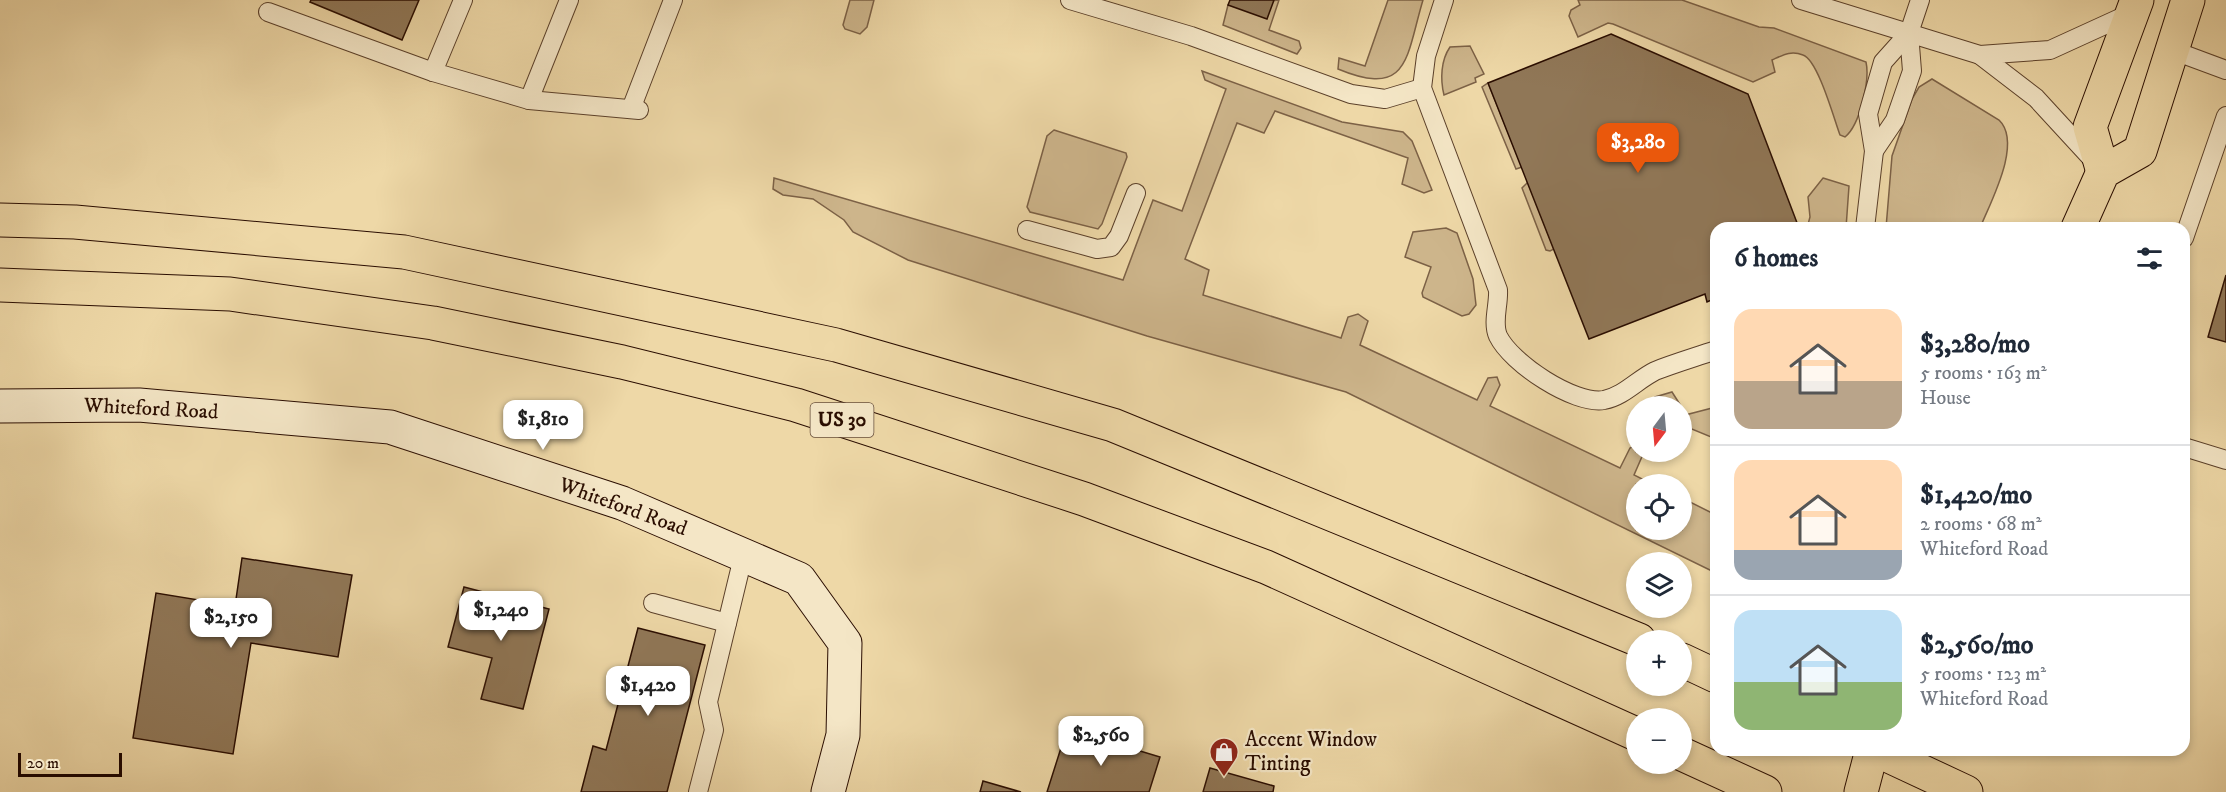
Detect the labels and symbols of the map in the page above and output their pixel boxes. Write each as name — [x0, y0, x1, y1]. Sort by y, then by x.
pin: $3,280 — [1589, 123, 1687, 174]
street label: Whiteford Road — [82, 392, 219, 426]
north arrow — [1626, 396, 1692, 462]
pin: $1,810 — [494, 400, 592, 451]
road number: US 30 — [810, 403, 874, 437]
street label: Whiteford Road — [554, 471, 691, 542]
pin: $1,240 — [452, 591, 550, 642]
pin: $2,150 — [182, 598, 280, 649]
pin: $1,420 — [599, 666, 697, 717]
pin: $2,560 — [1052, 716, 1150, 767]
place label: Accent Window Tinting — [1245, 727, 1377, 777]
shop icon: Accent Window Tinting — [1208, 736, 1240, 778]
scale bar — [18, 750, 122, 778]

